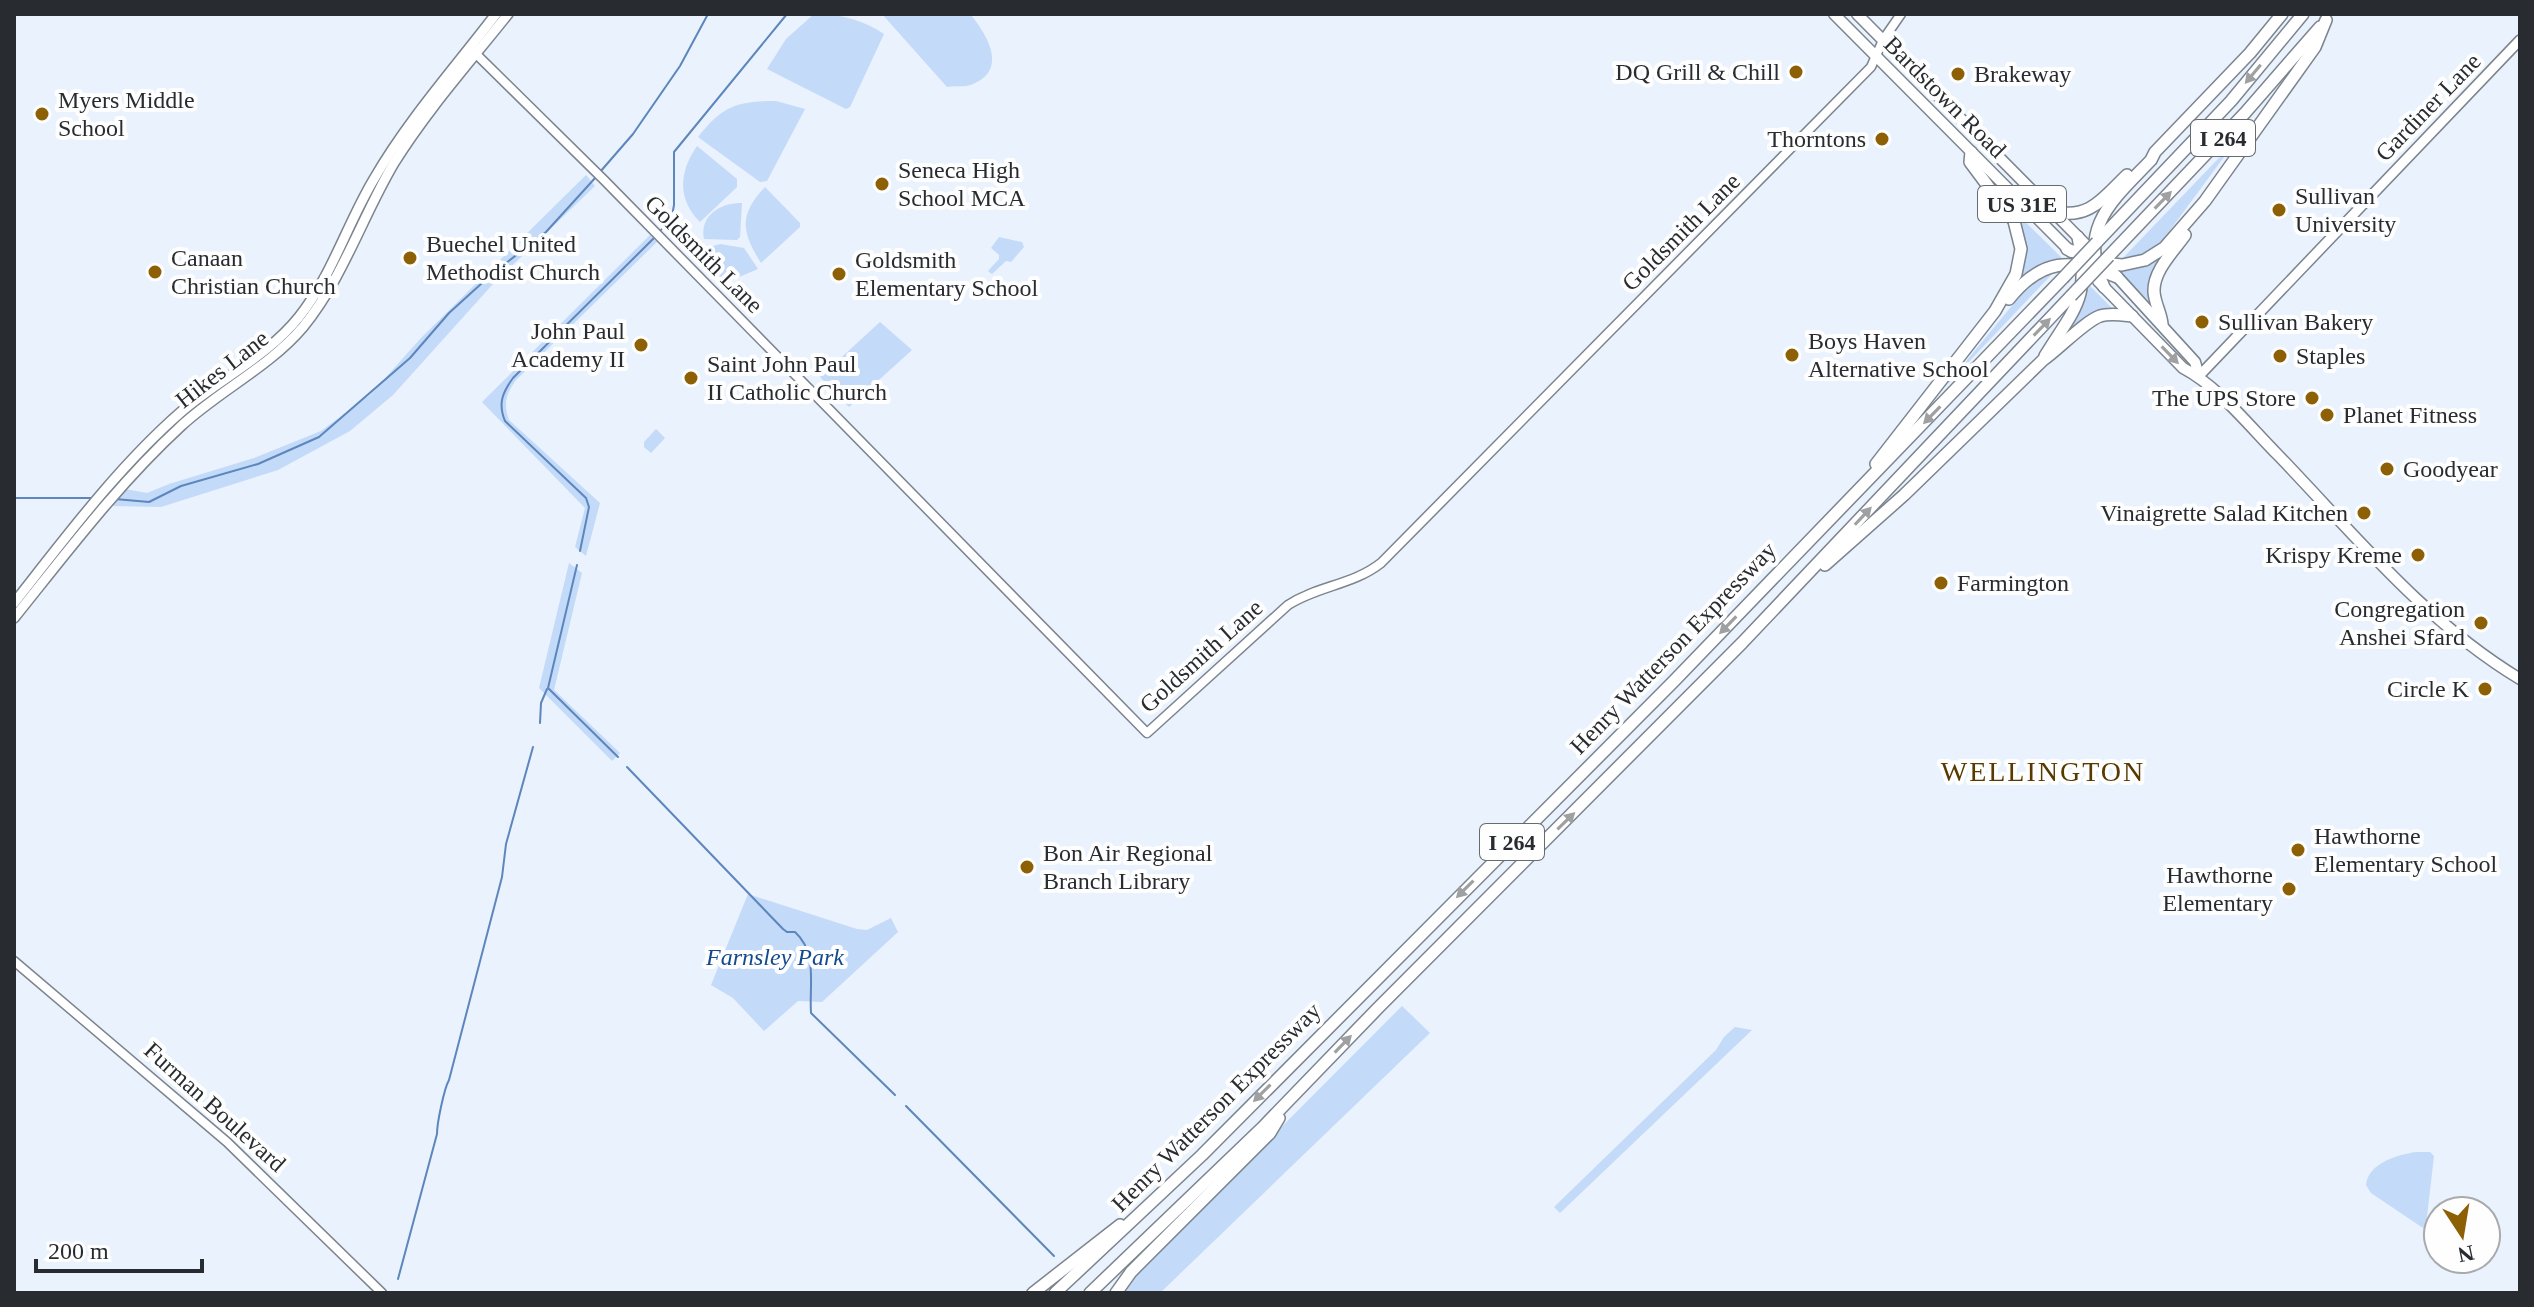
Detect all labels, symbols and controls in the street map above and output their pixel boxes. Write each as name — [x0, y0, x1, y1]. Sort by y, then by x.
street label: Bardstown Road — [1879, 31, 2011, 163]
street label: Gardiner Lane — [2370, 48, 2486, 166]
place label: DQ Grill & Chill — [1615, 59, 1780, 85]
place label: Brakeway — [1974, 61, 2071, 87]
marker: DQ Grill & Chill — [1787, 63, 1805, 81]
one-way arrow — [2245, 64, 2262, 84]
marker: Brakeway — [1949, 65, 1967, 83]
place label: Myers Middle School — [58, 87, 195, 141]
marker: Myers Middle School — [33, 105, 51, 123]
road number: I 264 — [2191, 120, 2255, 156]
place label: Thorntons — [1767, 126, 1866, 152]
marker: Thorntons — [1873, 130, 1891, 148]
place label: Seneca High School MCA — [898, 157, 1026, 211]
street label: Goldsmith Lane — [1617, 168, 1745, 296]
marker: Seneca High School MCA — [873, 175, 891, 193]
place label: Sullivan University — [2295, 183, 2396, 237]
road number: US 31E — [1978, 186, 2066, 222]
street label: Goldsmith Lane — [640, 190, 768, 318]
one-way arrow — [2154, 191, 2172, 210]
marker: Sullivan University — [2270, 201, 2288, 219]
place label: Buechel United Methodist Church — [426, 231, 600, 285]
place label: Canaan Christian Church — [171, 245, 336, 299]
place label: Goldsmith Elementary School — [855, 247, 1039, 301]
marker: Buechel United Methodist Church — [401, 249, 419, 267]
marker: Canaan Christian Church — [146, 263, 164, 281]
marker: Goldsmith Elementary School — [830, 265, 848, 283]
place label: Sullivan Bakery — [2218, 309, 2373, 335]
marker: Sullivan Bakery — [2193, 313, 2211, 331]
place label: John Paul Academy II — [511, 318, 625, 372]
one-way arrow — [2032, 318, 2051, 337]
street label: Hikes Lane — [171, 325, 273, 413]
place label: Boys Haven Alternative School — [1808, 328, 1989, 382]
marker: John Paul Academy II — [632, 336, 650, 354]
place label: Staples — [2296, 343, 2365, 369]
one-way arrow — [2161, 345, 2179, 364]
marker: Boys Haven Alternative School — [1783, 346, 1801, 364]
marker: Staples — [2271, 347, 2289, 365]
place label: Saint John Paul II Catholic Church — [707, 351, 887, 405]
marker: Saint John Paul II Catholic Church — [682, 369, 700, 387]
place label: The UPS Store — [2152, 385, 2296, 411]
marker: The UPS Store — [2303, 389, 2321, 407]
place label: Planet Fitness — [2343, 402, 2477, 428]
one-way arrow — [1923, 406, 1941, 425]
marker: Planet Fitness — [2318, 406, 2336, 424]
place label: Goodyear — [2403, 456, 2498, 482]
marker: Goodyear — [2378, 460, 2396, 478]
place label: Vinaigrette Salad Kitchen — [2100, 500, 2348, 526]
marker: Vinaigrette Salad Kitchen — [2355, 504, 2373, 522]
one-way arrow — [1854, 506, 1872, 525]
street label: Henry Watterson Expressway — [1565, 537, 1781, 759]
place label: Krispy Kreme — [2265, 542, 2402, 568]
marker: Krispy Kreme — [2409, 546, 2427, 564]
place label: Farmington — [1957, 570, 2069, 596]
marker: Farmington — [1932, 574, 1950, 592]
street label: Goldsmith Lane — [1135, 594, 1267, 718]
place label: Congregation Anshei Sfard — [2334, 596, 2465, 650]
marker: Congregation Anshei Sfard — [2472, 614, 2490, 632]
one-way arrow — [1719, 615, 1737, 634]
place label: Circle K — [2387, 676, 2470, 702]
marker: Circle K — [2476, 680, 2494, 698]
district label: WELLINGTON — [1941, 756, 2145, 787]
one-way arrow — [1556, 812, 1575, 830]
place label: Hawthorne Elementary School — [2314, 823, 2498, 877]
road number: I 264 — [1480, 824, 1544, 860]
place label: Bon Air Regional Branch Library — [1043, 840, 1213, 894]
marker: Hawthorne Elementary School — [2289, 841, 2307, 859]
marker: Bon Air Regional Branch Library — [1018, 858, 1036, 876]
place label: Hawthorne Elementary — [2162, 862, 2273, 916]
one-way arrow — [1457, 879, 1475, 898]
marker: Hawthorne Elementary — [2280, 880, 2298, 898]
park label: Farnsley Park — [705, 944, 844, 970]
street label: Henry Watterson Expressway — [1106, 997, 1326, 1217]
one-way arrow — [1334, 1035, 1352, 1054]
street label: Furman Boulevard — [139, 1037, 291, 1177]
one-way arrow — [1254, 1083, 1272, 1102]
north arrow — [2422, 1195, 2502, 1275]
scale bar — [36, 1223, 202, 1273]
text: 200 m — [48, 1238, 109, 1264]
text: N — [2456, 1240, 2476, 1268]

